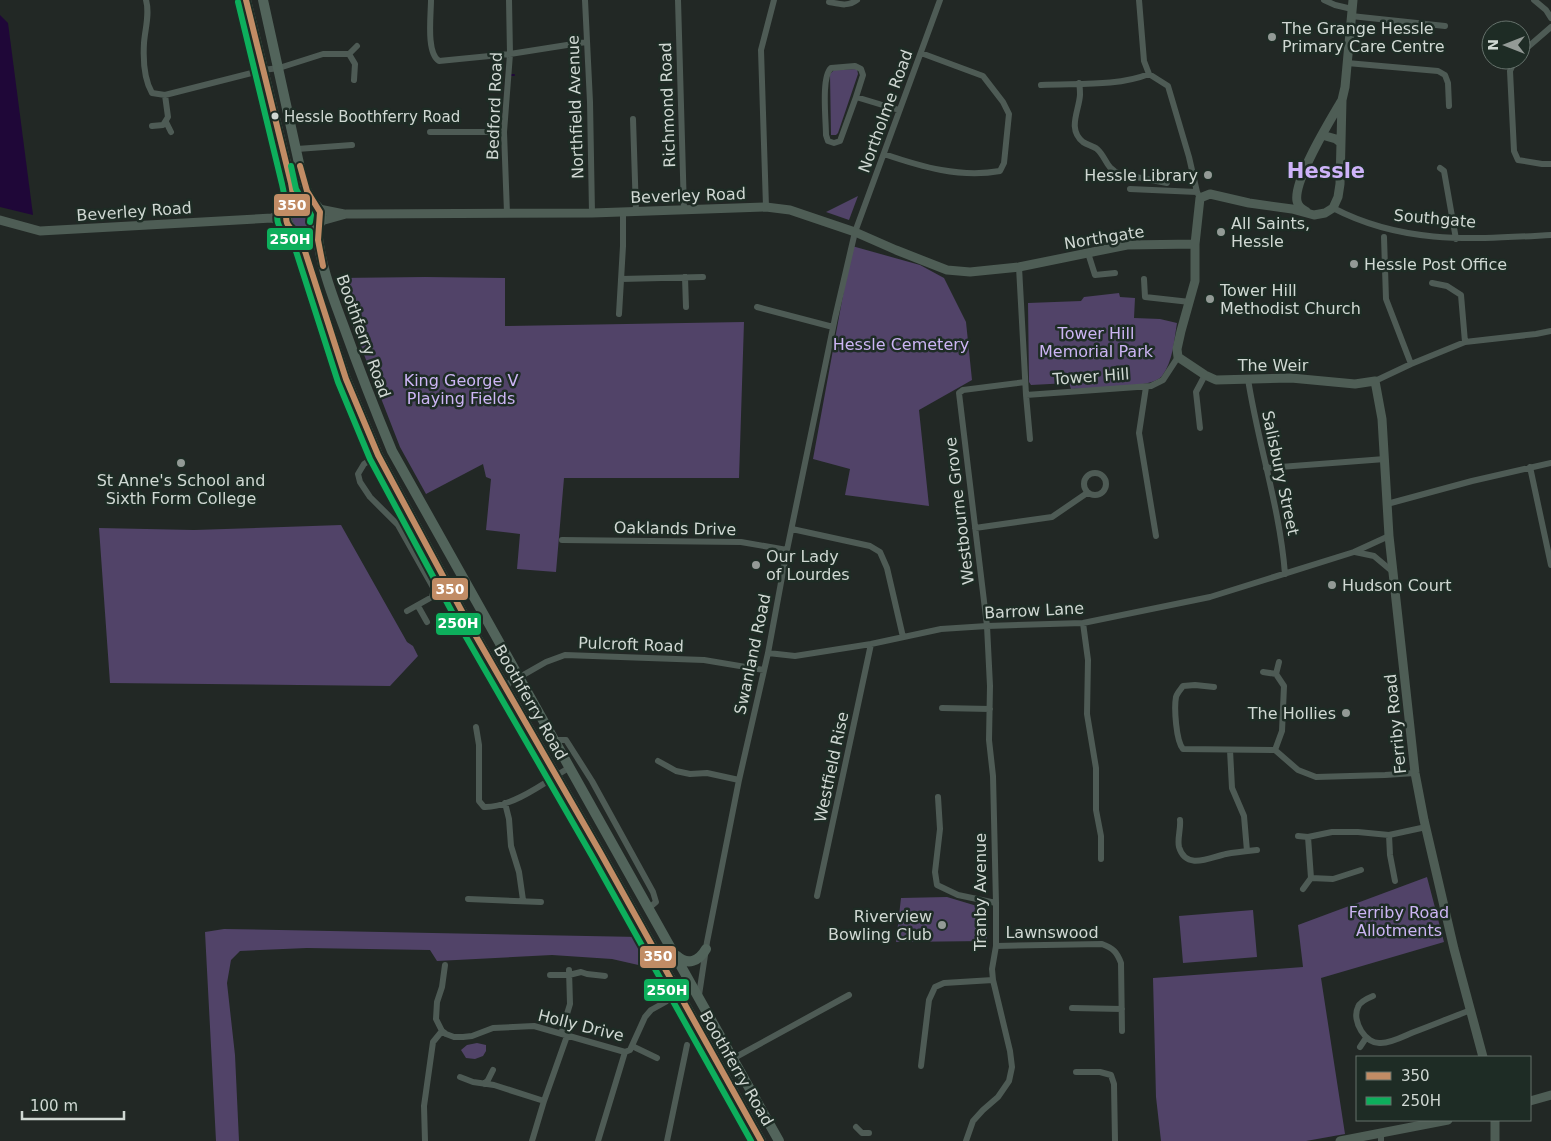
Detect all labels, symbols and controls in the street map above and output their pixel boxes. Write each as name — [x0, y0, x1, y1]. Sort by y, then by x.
place label: The Grange Hessle Primary Care Centre — [1281, 19, 1445, 56]
north arrow — [1481, 20, 1531, 70]
marker: The Grange Hessle Primary Care Centre — [1266, 31, 1278, 43]
street label: Northfield Avenue — [563, 35, 588, 179]
text: N — [1485, 39, 1501, 51]
street label: Richmond Road — [656, 42, 679, 168]
street label: Northolme Road — [854, 47, 917, 175]
street label: Bedford Road — [483, 52, 506, 160]
place label: Hessle Boothferry Road — [284, 108, 460, 126]
marker: Hessle Boothferry Road — [270, 111, 280, 121]
district label: Hessle — [1287, 159, 1365, 183]
place label: Hessle Library — [1084, 166, 1198, 185]
marker: Hessle Library — [1202, 169, 1214, 181]
street label: Beverley Road — [630, 184, 746, 207]
line badge: 350 — [273, 193, 311, 217]
text: 350 — [277, 197, 307, 213]
street label: Beverley Road — [76, 198, 192, 225]
street label: Southgate — [1393, 205, 1477, 232]
place label: All Saints, Hessle — [1231, 214, 1310, 251]
street label: Northgate — [1063, 222, 1145, 253]
marker: All Saints, Hessle — [1215, 226, 1227, 238]
line badge: 250H — [266, 227, 314, 251]
text: 250H — [270, 231, 310, 247]
place label: Hessle Post Office — [1364, 255, 1507, 274]
marker: Hessle Post Office — [1348, 258, 1360, 270]
street label: Boothferry Road — [332, 272, 395, 401]
place label: Tower Hill Methodist Church — [1219, 281, 1361, 318]
marker: Tower Hill Methodist Church — [1204, 293, 1216, 305]
park label: Tower Hill Memorial Park — [1039, 324, 1154, 361]
park label: Hessle Cemetery — [833, 335, 969, 354]
street label: The Weir — [1237, 356, 1309, 375]
street label: Tower Hill — [1051, 364, 1130, 389]
park label: King George V Playing Fields — [404, 371, 518, 408]
street label: Salisbury Street — [1258, 409, 1303, 537]
street label: Westbourne Grove — [941, 436, 978, 586]
marker: St Anne's School and Sixth Form College — [175, 457, 187, 469]
place label: St Anne's School and Sixth Form College — [97, 471, 265, 508]
street label: Oaklands Drive — [614, 518, 736, 539]
place label: Our Lady of Lourdes — [766, 547, 850, 584]
marker: Our Lady of Lourdes — [750, 559, 762, 571]
place label: Hudson Court — [1342, 576, 1452, 595]
line badge: 350 — [431, 577, 469, 601]
marker: Hudson Court — [1326, 579, 1338, 591]
text: 350 — [435, 581, 465, 597]
street label: Swanland Road — [730, 592, 775, 716]
street label: Barrow Lane — [984, 598, 1084, 623]
line badge: 250H — [435, 612, 482, 636]
text: 250H — [438, 615, 478, 631]
street label: Pulcroft Road — [578, 633, 684, 656]
street label: Boothferry Road — [490, 641, 571, 763]
street label: Ferriby Road — [1381, 673, 1410, 775]
place label: The Hollies — [1247, 704, 1336, 723]
marker: The Hollies — [1340, 707, 1352, 719]
street label: Westfield Rise — [810, 710, 852, 824]
street label: Tranby Avenue — [971, 833, 990, 952]
park label: Ferriby Road Allotments — [1349, 903, 1449, 940]
place label: Riverview Bowling Club — [828, 907, 932, 944]
marker: Riverview Bowling Club — [936, 919, 948, 931]
street label: Lawnswood — [1005, 923, 1099, 942]
line badge: 350 — [639, 945, 677, 969]
text: 350 — [643, 948, 673, 964]
line badge: 250H — [643, 978, 690, 1002]
text: 250H — [647, 982, 687, 998]
street label: Holly Drive — [536, 1006, 626, 1045]
street label: Boothferry Road — [696, 1007, 777, 1129]
legend — [1356, 1056, 1531, 1121]
text: 350 — [1401, 1067, 1430, 1085]
scale bar — [22, 1088, 125, 1120]
text: 250H — [1401, 1092, 1441, 1110]
text: 100 m — [30, 1097, 78, 1115]

